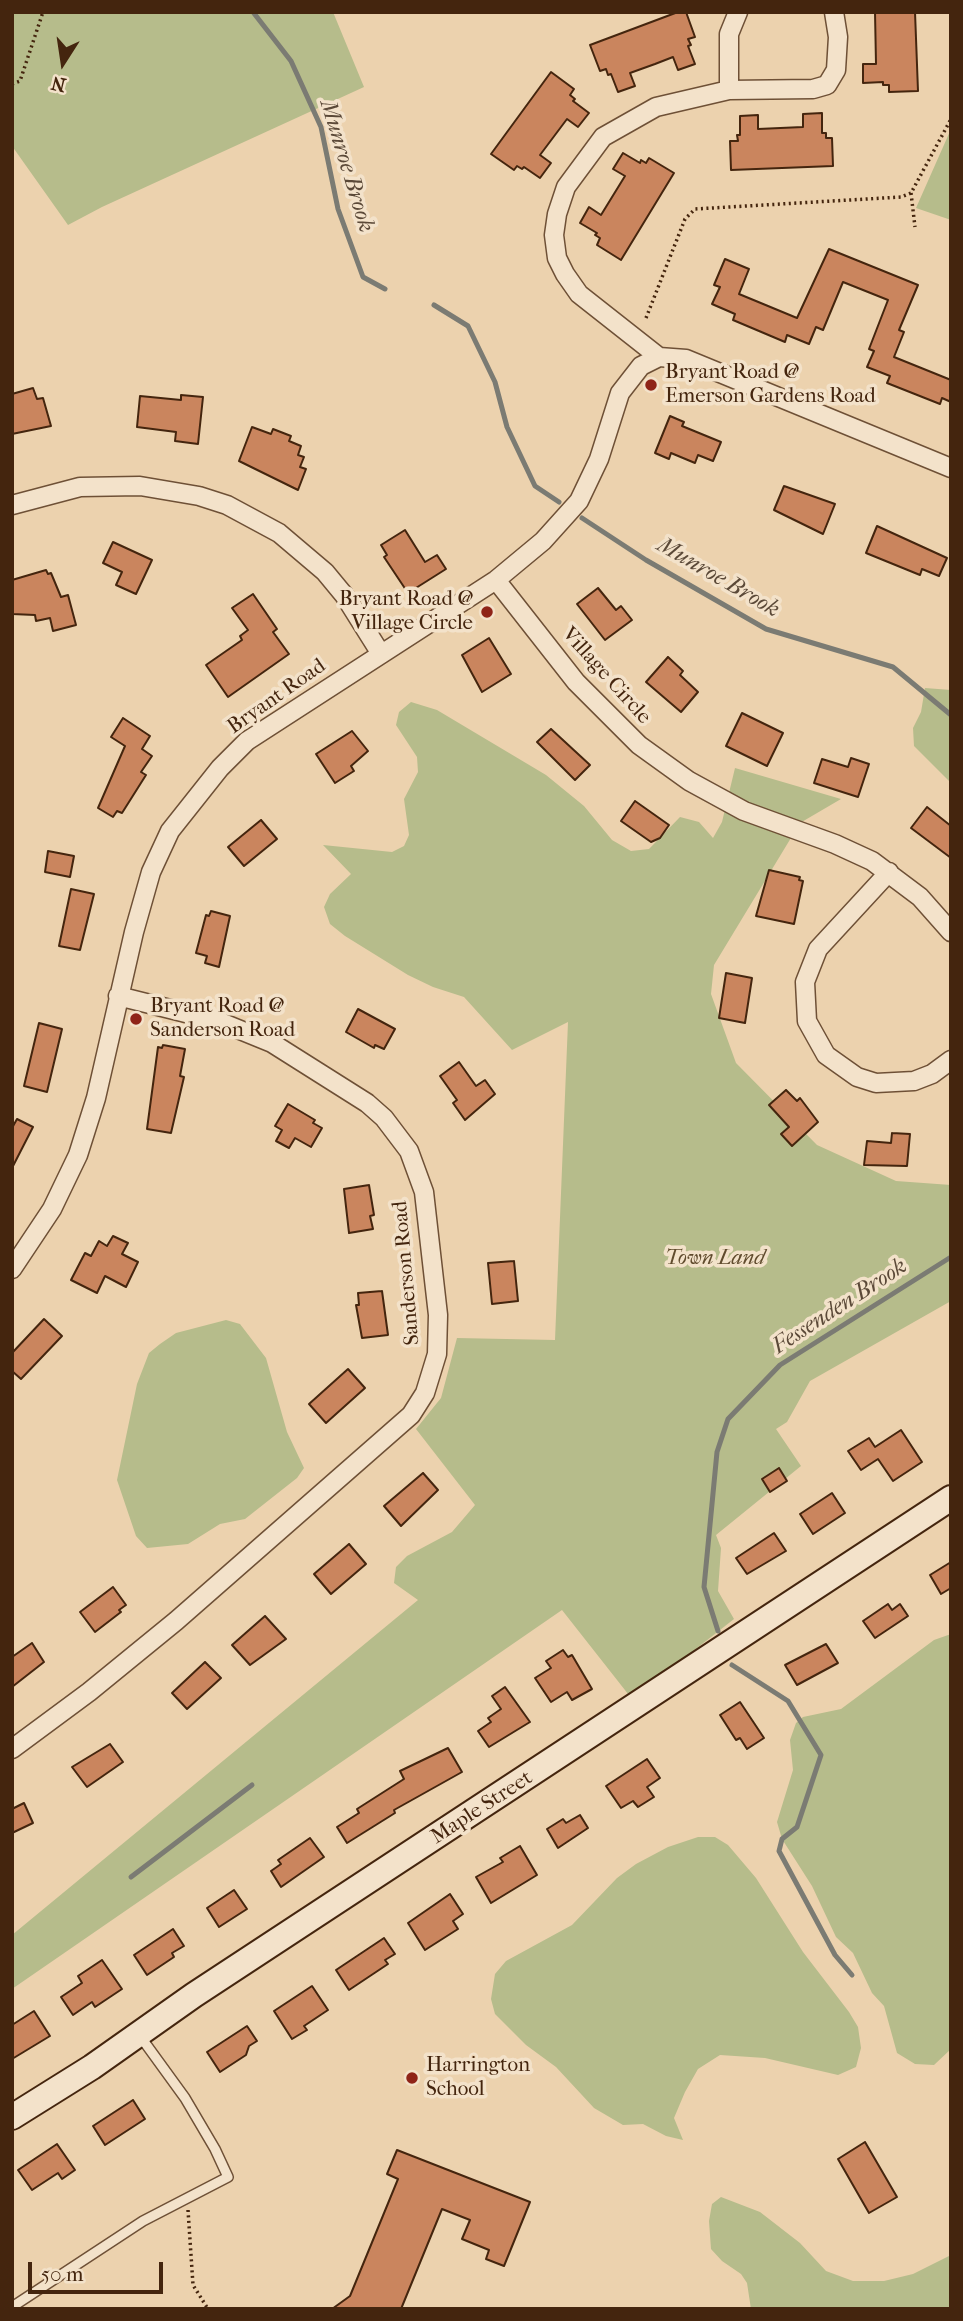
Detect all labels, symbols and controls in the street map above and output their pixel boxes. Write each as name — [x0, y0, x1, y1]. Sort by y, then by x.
north arrow — [28, 28, 98, 98]
text: N — [49, 71, 68, 96]
water label: Munroe Brook — [313, 96, 379, 236]
place label: Bryant Road @ Emerson Gardens Road — [665, 360, 876, 410]
marker: Bryant Road @ Emerson Gardens Road — [643, 377, 659, 393]
water label: Munroe Brook — [652, 532, 784, 624]
place label: Bryant Road @ Village Circle — [339, 587, 473, 637]
marker: Bryant Road @ Village Circle — [479, 604, 495, 620]
street label: Village Circle — [556, 622, 656, 730]
street label: Bryant Road — [223, 654, 331, 740]
place label: Bryant Road @ Sanderson Road — [150, 994, 295, 1044]
marker: Bryant Road @ Sanderson Road — [128, 1011, 144, 1027]
street label: Sanderson Road — [388, 1200, 426, 1346]
park label: Town Land — [665, 1246, 765, 1272]
water label: Fessenden Brook — [767, 1253, 913, 1361]
street label: Maple Street — [426, 1766, 538, 1850]
place label: Harrington School — [426, 2053, 530, 2103]
marker: Harrington School — [404, 2070, 420, 2086]
scale bar — [32, 2248, 166, 2292]
text: 50 m — [41, 2262, 84, 2286]

